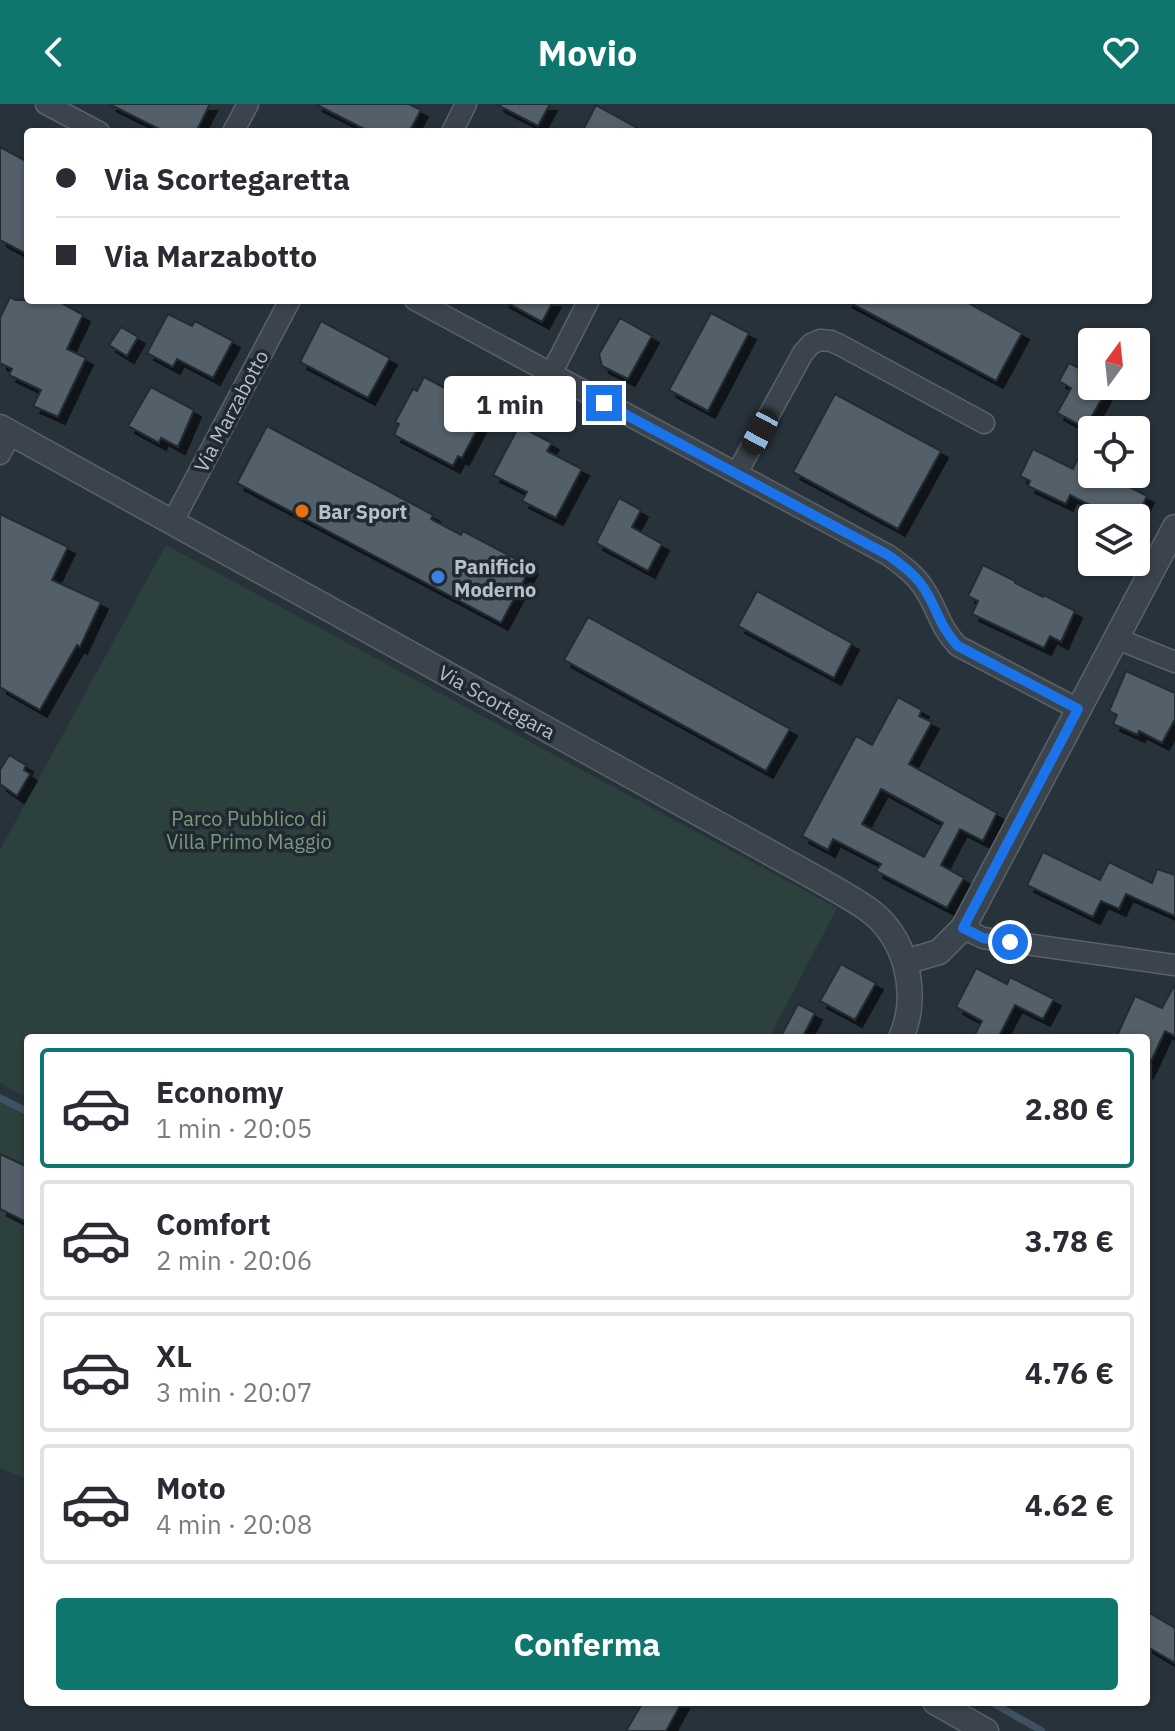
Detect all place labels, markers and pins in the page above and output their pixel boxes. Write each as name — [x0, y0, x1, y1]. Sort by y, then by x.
place label: Bar Sport — [318, 498, 407, 525]
marker: Bar Sport — [293, 502, 311, 520]
place label: Panificio Moderno — [454, 553, 536, 603]
marker: Panificio Moderno — [429, 568, 447, 586]

